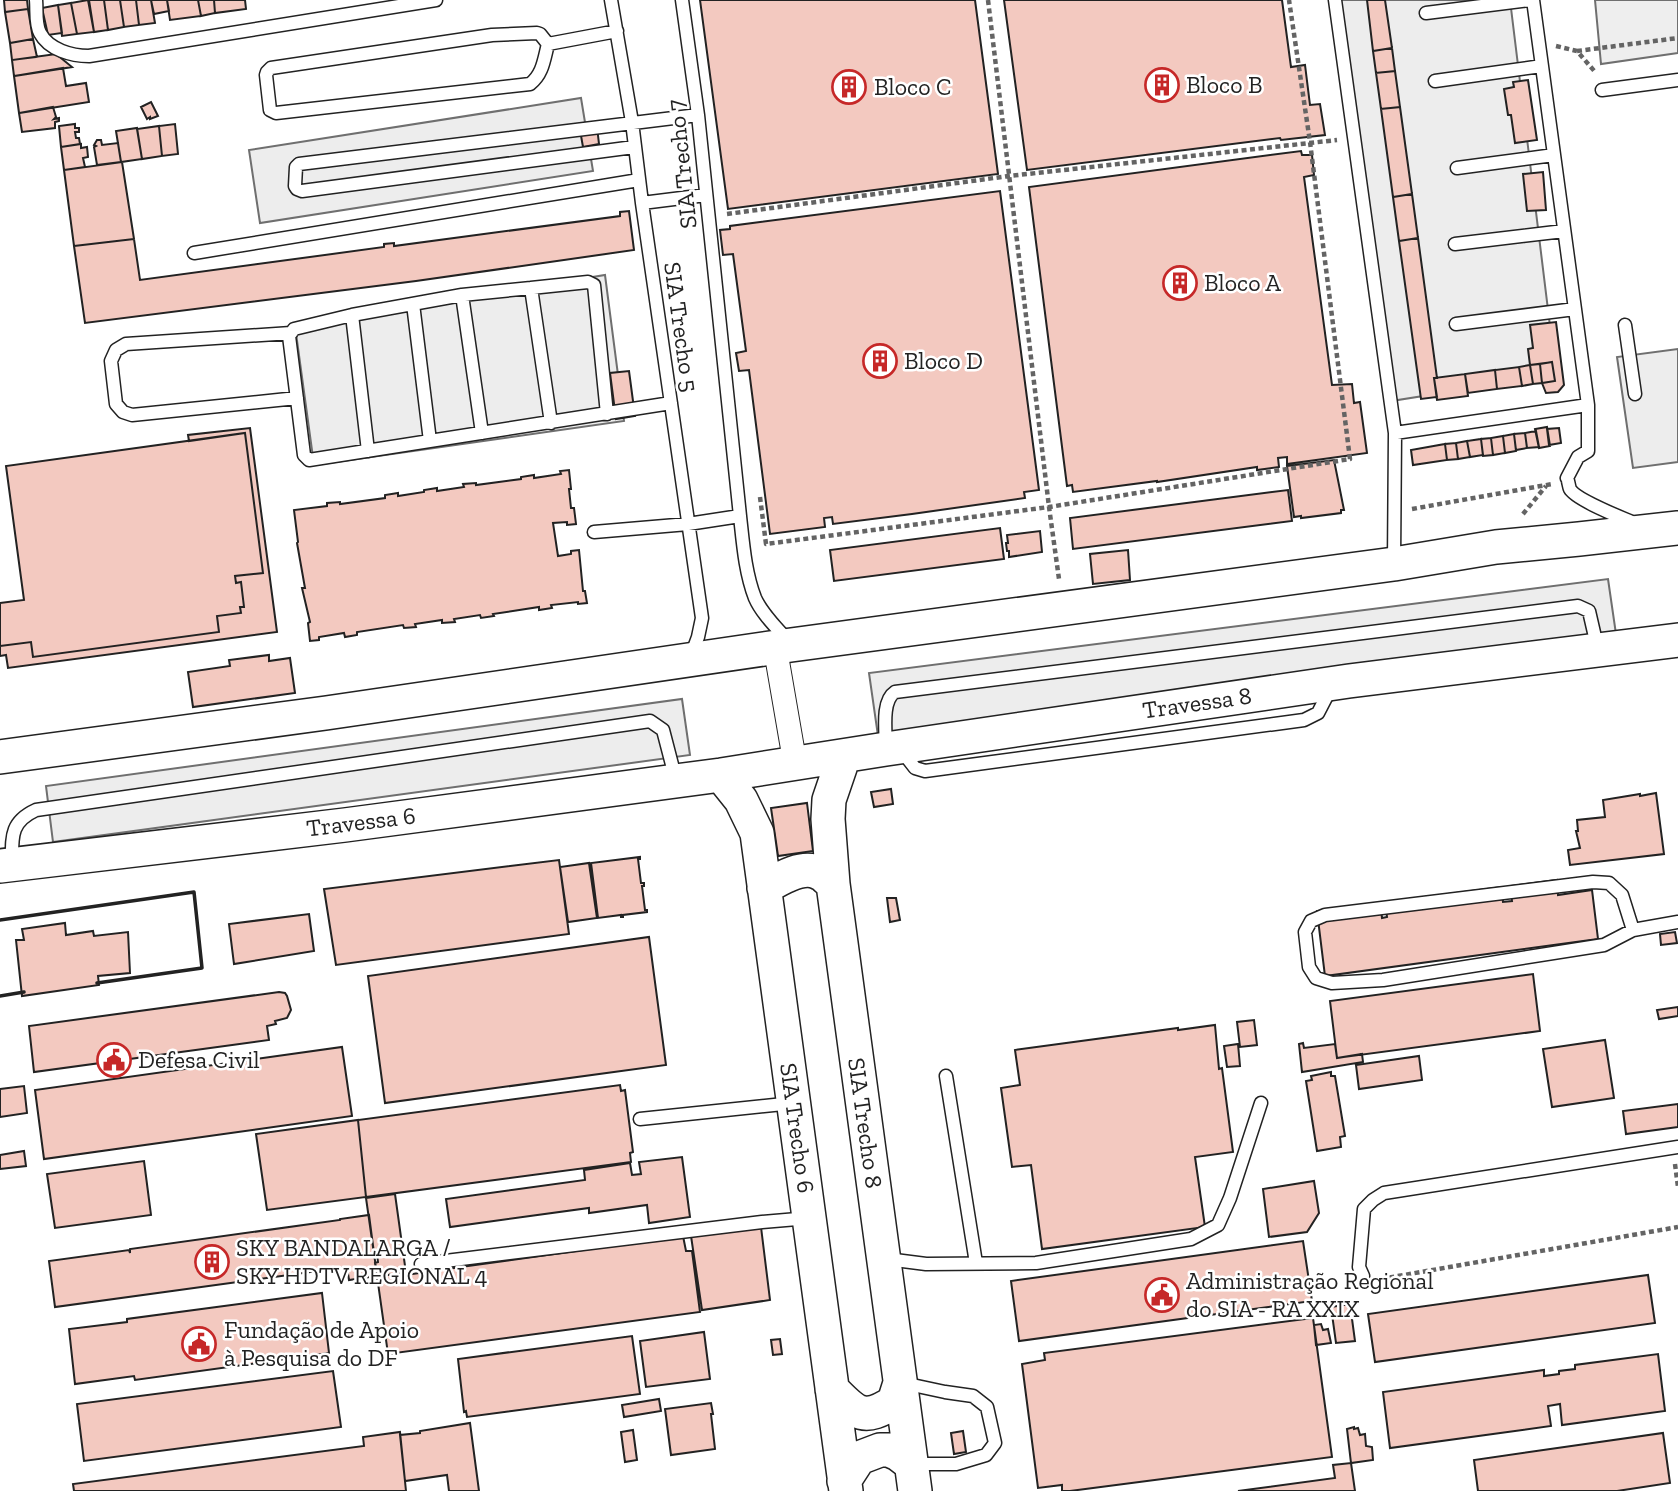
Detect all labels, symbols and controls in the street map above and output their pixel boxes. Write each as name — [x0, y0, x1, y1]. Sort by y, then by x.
building icon: Bloco B — [1143, 66, 1181, 104]
building icon: Bloco C — [830, 68, 868, 106]
place label: Bloco B — [1186, 70, 1262, 99]
place label: Bloco C — [874, 72, 951, 101]
street label: SIA Trecho 7 — [660, 98, 703, 230]
street label: SIA Trecho 5 — [658, 260, 705, 394]
building icon: Bloco A — [1161, 264, 1199, 302]
place label: Bloco A — [1204, 268, 1281, 297]
building icon: Bloco D — [861, 342, 899, 380]
place label: Bloco D — [904, 346, 983, 375]
street label: Travessa 8 — [1141, 681, 1253, 725]
street label: Travessa 6 — [305, 800, 417, 843]
public building icon: Defesa Civil — [95, 1041, 133, 1079]
place label: Defesa Civil — [138, 1045, 260, 1074]
street label: SIA Trecho 8 — [842, 1056, 889, 1190]
street label: SIA Trecho 6 — [774, 1061, 821, 1195]
place label: SKY BANDALARGA / SKY HDTV REGIONAL 4 — [236, 1233, 488, 1290]
building icon: SKY BANDALARGA / SKY HDTV REGIONAL 4 — [193, 1243, 231, 1281]
place label: Administração Regional do SIA - RA XXIX — [1186, 1266, 1434, 1323]
public building icon: Administração Regional do SIA - RA XXIX — [1143, 1276, 1181, 1314]
place label: Fundação de Apoio à Pesquisa do DF — [224, 1315, 419, 1372]
public building icon: Fundação de Apoio à Pesquisa do DF — [180, 1325, 218, 1363]

